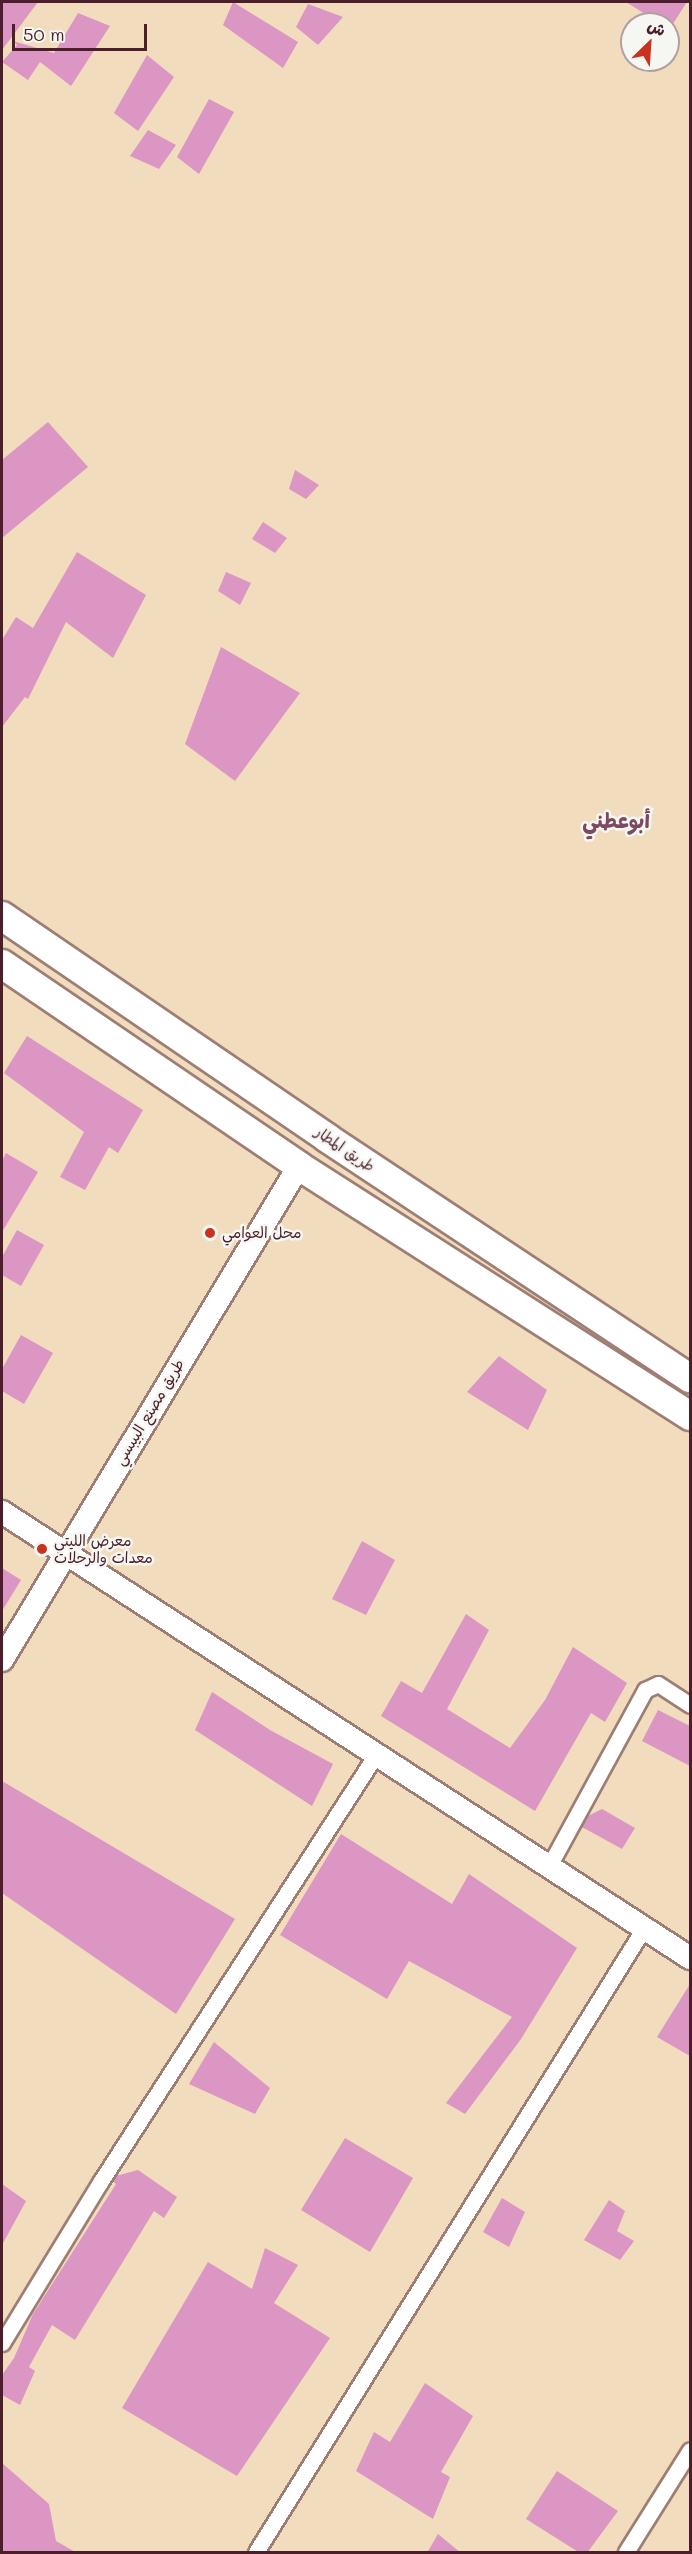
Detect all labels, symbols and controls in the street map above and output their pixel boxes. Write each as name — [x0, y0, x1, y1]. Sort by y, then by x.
scale bar — [15, 12, 150, 50]
north arrow — [620, 12, 680, 72]
text: ش — [645, 14, 669, 40]
text: 50 m — [23, 22, 65, 46]
district label: أبوعطني — [582, 807, 650, 833]
street label: طريق المطار — [312, 1123, 378, 1175]
place label: محل العوامي — [222, 1224, 302, 1242]
marker: محل العوامي — [203, 1226, 217, 1240]
street label: طريق مصنع البيبسي — [110, 1356, 188, 1468]
place label: معرض الليتي معدات والرحلات — [54, 1531, 153, 1566]
marker: معرض الليتي معدات والرحلات — [35, 1542, 49, 1556]

